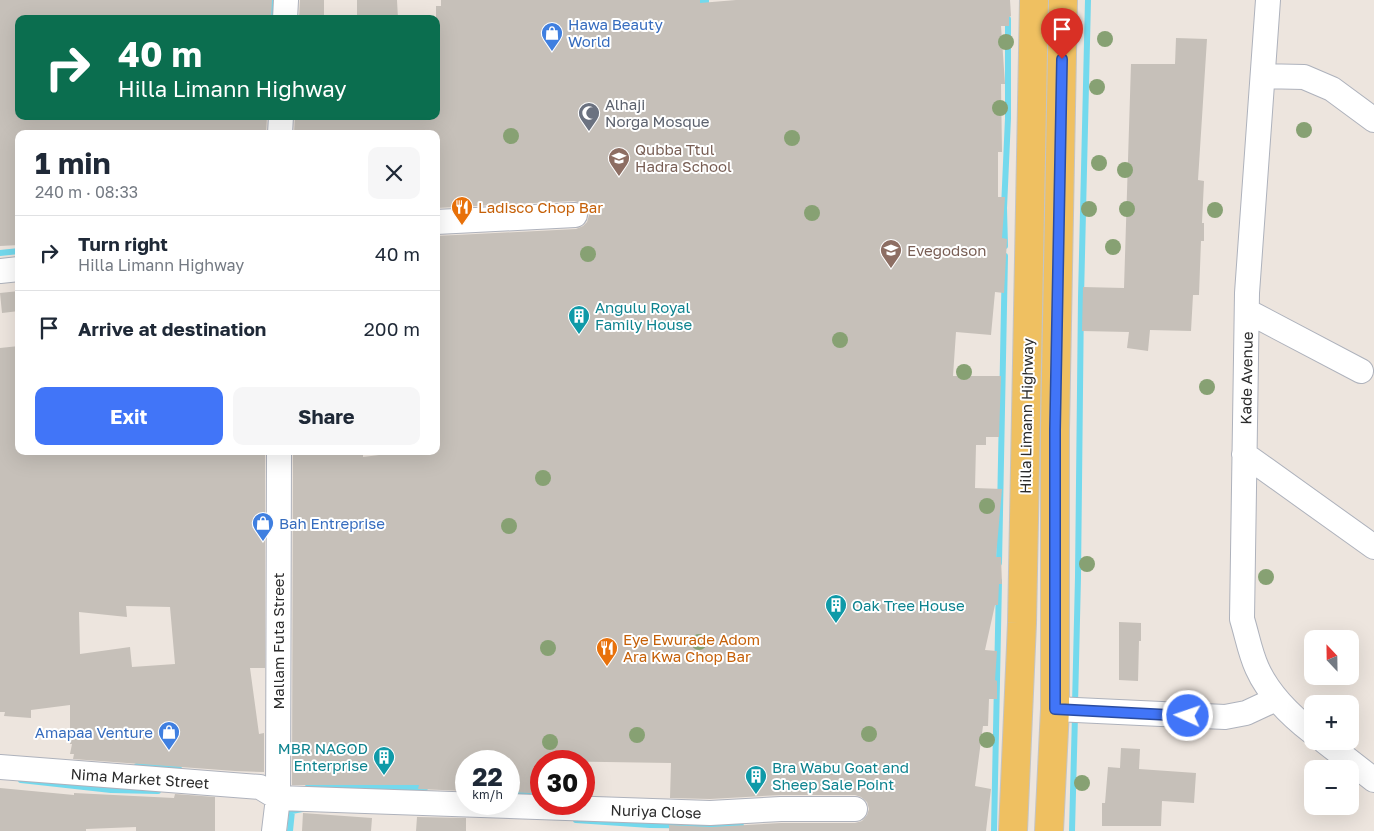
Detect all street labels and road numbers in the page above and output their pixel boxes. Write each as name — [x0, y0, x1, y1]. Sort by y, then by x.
street label: Kade Avenue — [1236, 331, 1256, 425]
street label: Hilla Limann Highway — [1016, 337, 1036, 494]
street label: Mallam Futa Street — [269, 572, 287, 710]
street label: Nima Market Street — [70, 764, 210, 792]
street label: Nuriya Close — [610, 800, 702, 822]

